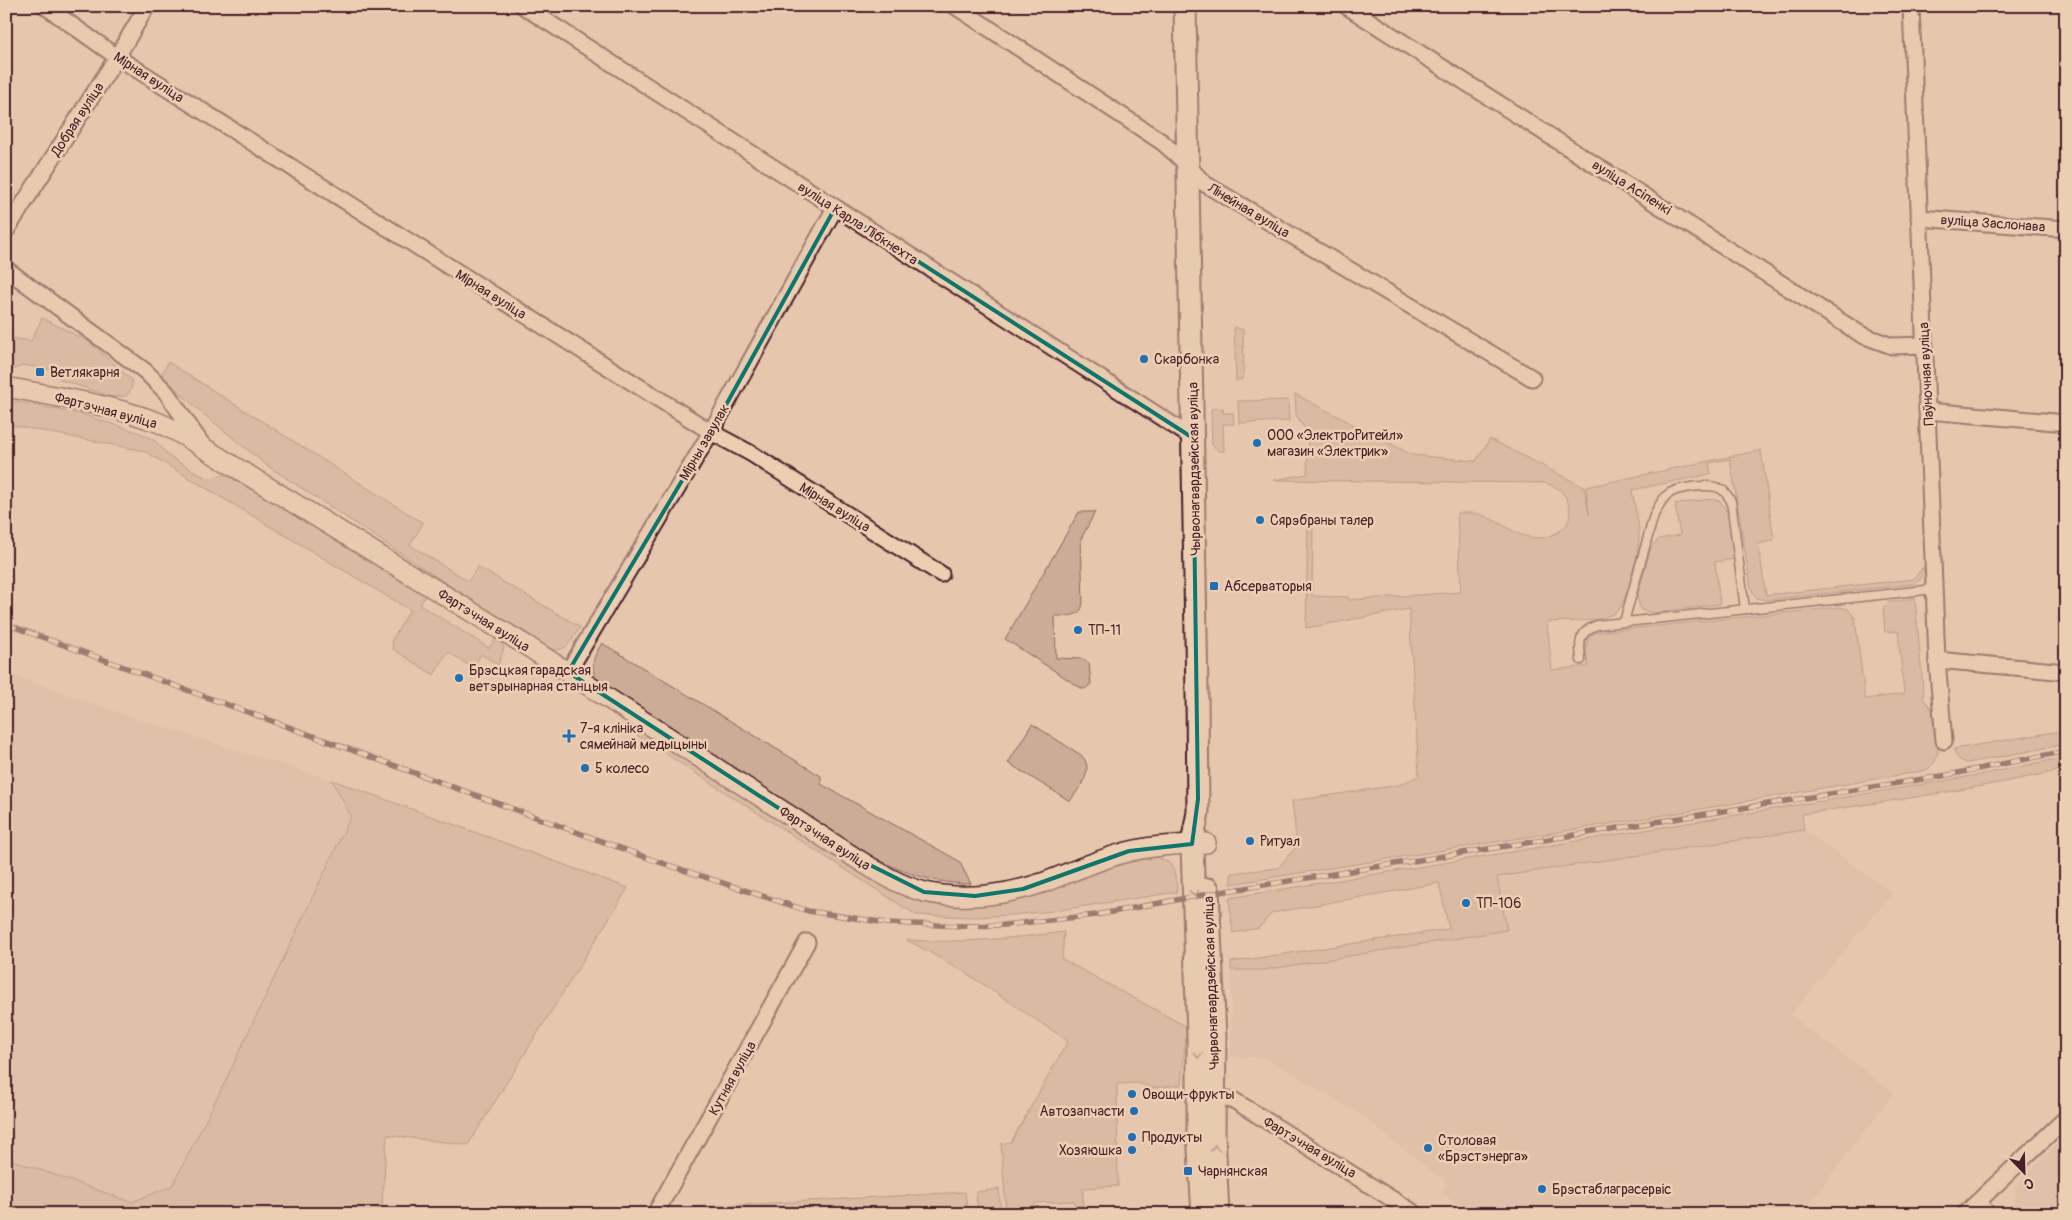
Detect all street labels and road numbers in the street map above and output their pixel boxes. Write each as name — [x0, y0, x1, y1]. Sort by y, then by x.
street label: Мірная вуліца — [110, 48, 187, 106]
street label: Добрая вуліца — [47, 79, 108, 160]
street label: вуліца Асіпенкі — [1589, 156, 1675, 219]
street label: вуліца Карла Лібкнехта — [795, 178, 921, 269]
street label: Лінейная вуліца — [1204, 179, 1293, 242]
street label: вуліца Заслонава — [1940, 211, 2046, 236]
street label: Мірная вуліца — [452, 266, 529, 323]
street label: Паўночная вуліца — [1915, 322, 1938, 426]
street label: Чырвонагвардзейская вуліца — [1184, 382, 1205, 556]
street label: Фартэчная вуліца — [53, 389, 159, 432]
street label: Мірны завулак — [676, 401, 733, 483]
street label: Мірная вуліца — [796, 479, 873, 536]
street label: Фартэчная вуліца — [435, 585, 533, 656]
street label: Фартэчная вуліца — [776, 803, 873, 874]
street label: Чырвонагвардзейская вуліца — [1200, 896, 1223, 1070]
street label: Кутняя вуліца — [705, 1038, 760, 1118]
street label: Фартэчная вуліца — [1260, 1113, 1359, 1182]

